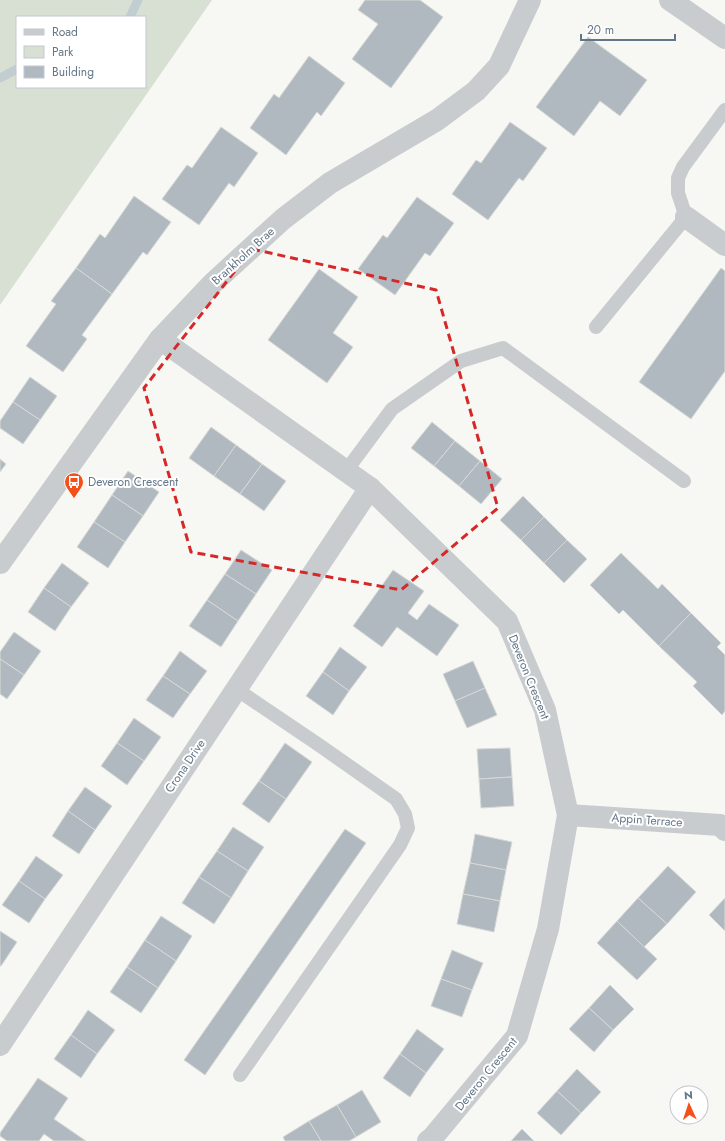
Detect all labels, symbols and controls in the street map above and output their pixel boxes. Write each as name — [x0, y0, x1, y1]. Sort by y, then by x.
legend — [16, 16, 146, 88]
scale bar — [581, 16, 675, 42]
text: 20 m — [587, 21, 614, 39]
text: Road — [52, 23, 78, 41]
text: Park — [52, 43, 74, 61]
text: Building — [52, 63, 94, 81]
street label: Brankholm Brae — [207, 223, 279, 289]
bus stop icon: Deveron Crescent — [63, 471, 85, 499]
place label: Deveron Crescent — [88, 473, 178, 491]
street label: Deveron Crescent — [504, 632, 554, 722]
street label: Crona Drive — [160, 736, 210, 796]
street label: Appin Terrace — [611, 809, 683, 831]
street label: Deveron Crescent — [451, 1033, 521, 1115]
north arrow — [669, 1085, 709, 1125]
text: N — [684, 1087, 693, 1103]

